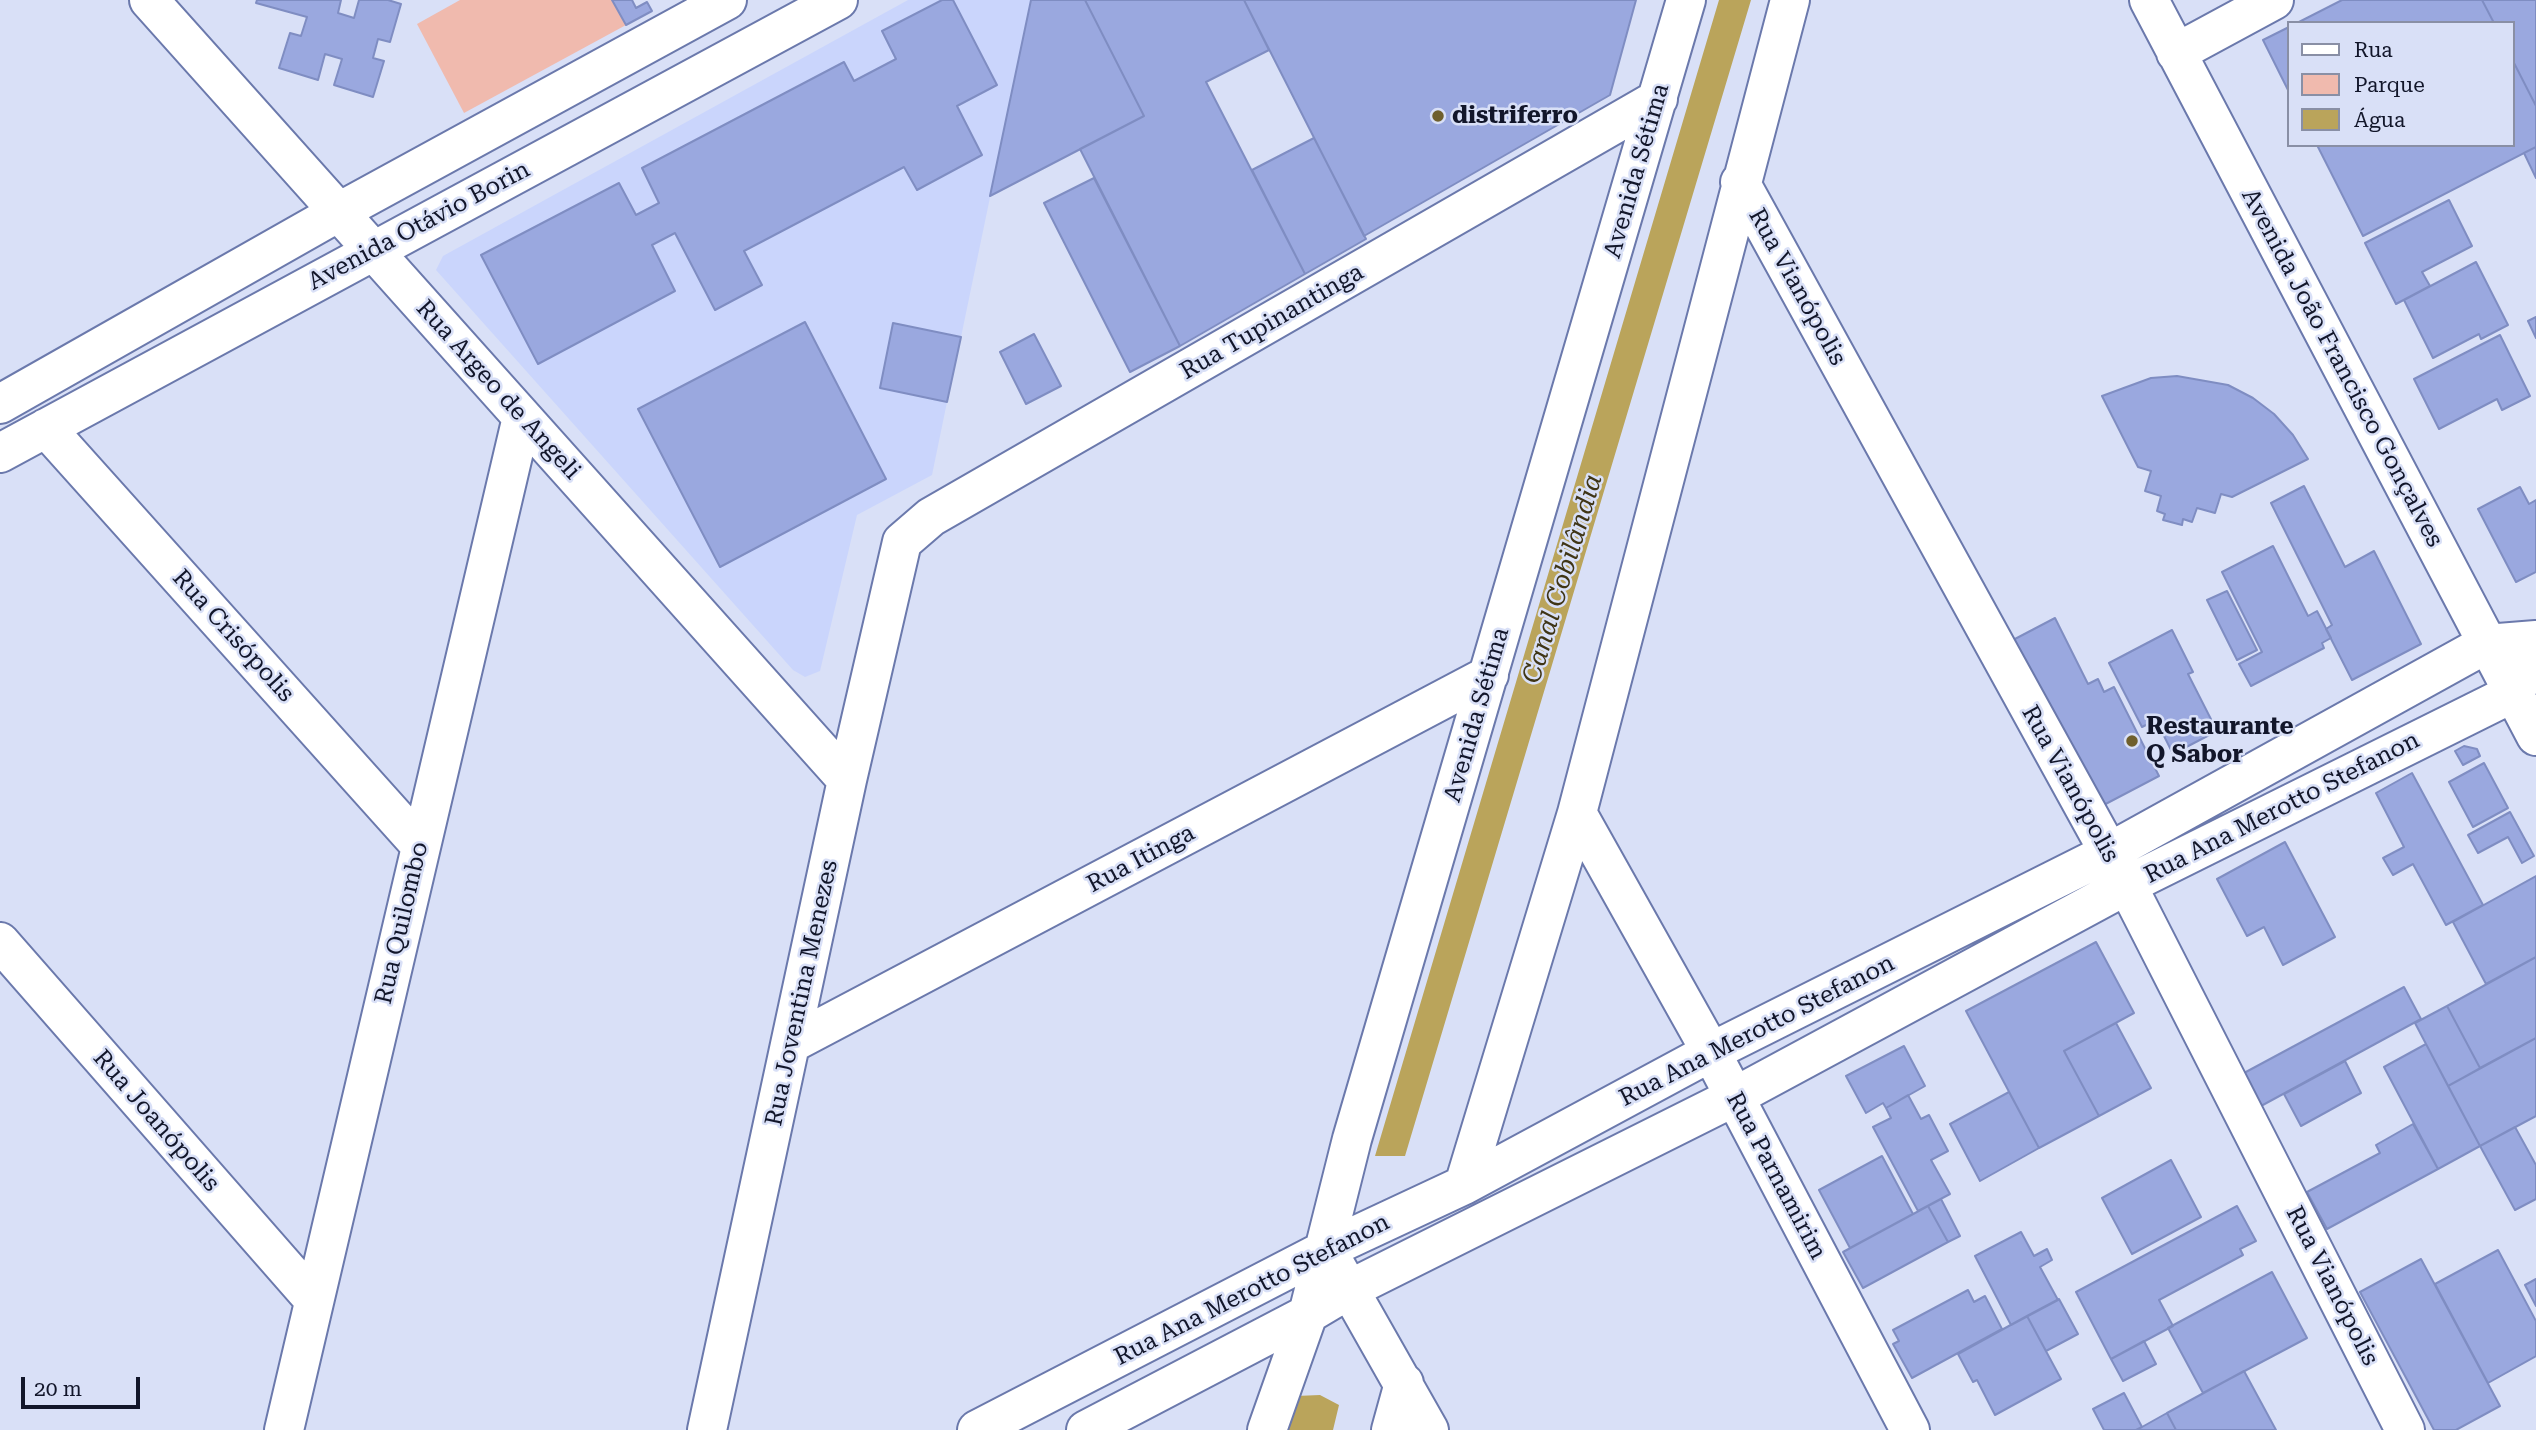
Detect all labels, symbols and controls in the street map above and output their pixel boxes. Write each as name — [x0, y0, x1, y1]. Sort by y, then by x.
legend — [2288, 21, 2515, 147]
text: Rua — [2354, 38, 2393, 62]
text: Parque — [2354, 73, 2425, 97]
street label: Avenida Sétima — [1598, 80, 1676, 262]
place label: distriferro — [1452, 102, 1578, 130]
marker: distriferro — [1430, 108, 1446, 124]
text: Água — [2354, 108, 2405, 132]
street label: Avenida Otávio Borin — [303, 155, 535, 297]
street label: Avenida João Francisco Gonçalves — [2235, 184, 2449, 552]
street label: Rua Vianópolis — [1742, 204, 1852, 370]
street label: Rua Tupinantinga — [1175, 258, 1369, 386]
street label: Rua Argeo de Angeli — [410, 294, 586, 486]
water label: Canal Cobilândia — [1516, 471, 1610, 687]
street label: Rua Crisópolis — [166, 564, 300, 708]
street label: Avenida Sétima — [1438, 624, 1516, 806]
street label: Rua Vianópolis — [2015, 701, 2125, 867]
place label: Restaurante Q Sabor — [2146, 713, 2294, 769]
street label: Rua Ana Merotto Stefanon — [2140, 726, 2424, 890]
marker: Restaurante Q Sabor — [2124, 733, 2140, 749]
street label: Rua Itinga — [1082, 819, 1200, 899]
street label: Rua Quilombo — [369, 839, 435, 1007]
street label: Rua Joventina Menezes — [760, 857, 844, 1129]
street label: Rua Ana Merotto Stefanon — [1615, 949, 1899, 1113]
street label: Rua Joanópolis — [87, 1044, 225, 1198]
street label: Rua Parnamirim — [1720, 1087, 1832, 1265]
street label: Rua Vianópolis — [2279, 1202, 2385, 1370]
street label: Rua Ana Merotto Stefanon — [1110, 1208, 1394, 1372]
scale bar — [24, 1364, 144, 1408]
text: 20 m — [34, 1377, 82, 1401]

